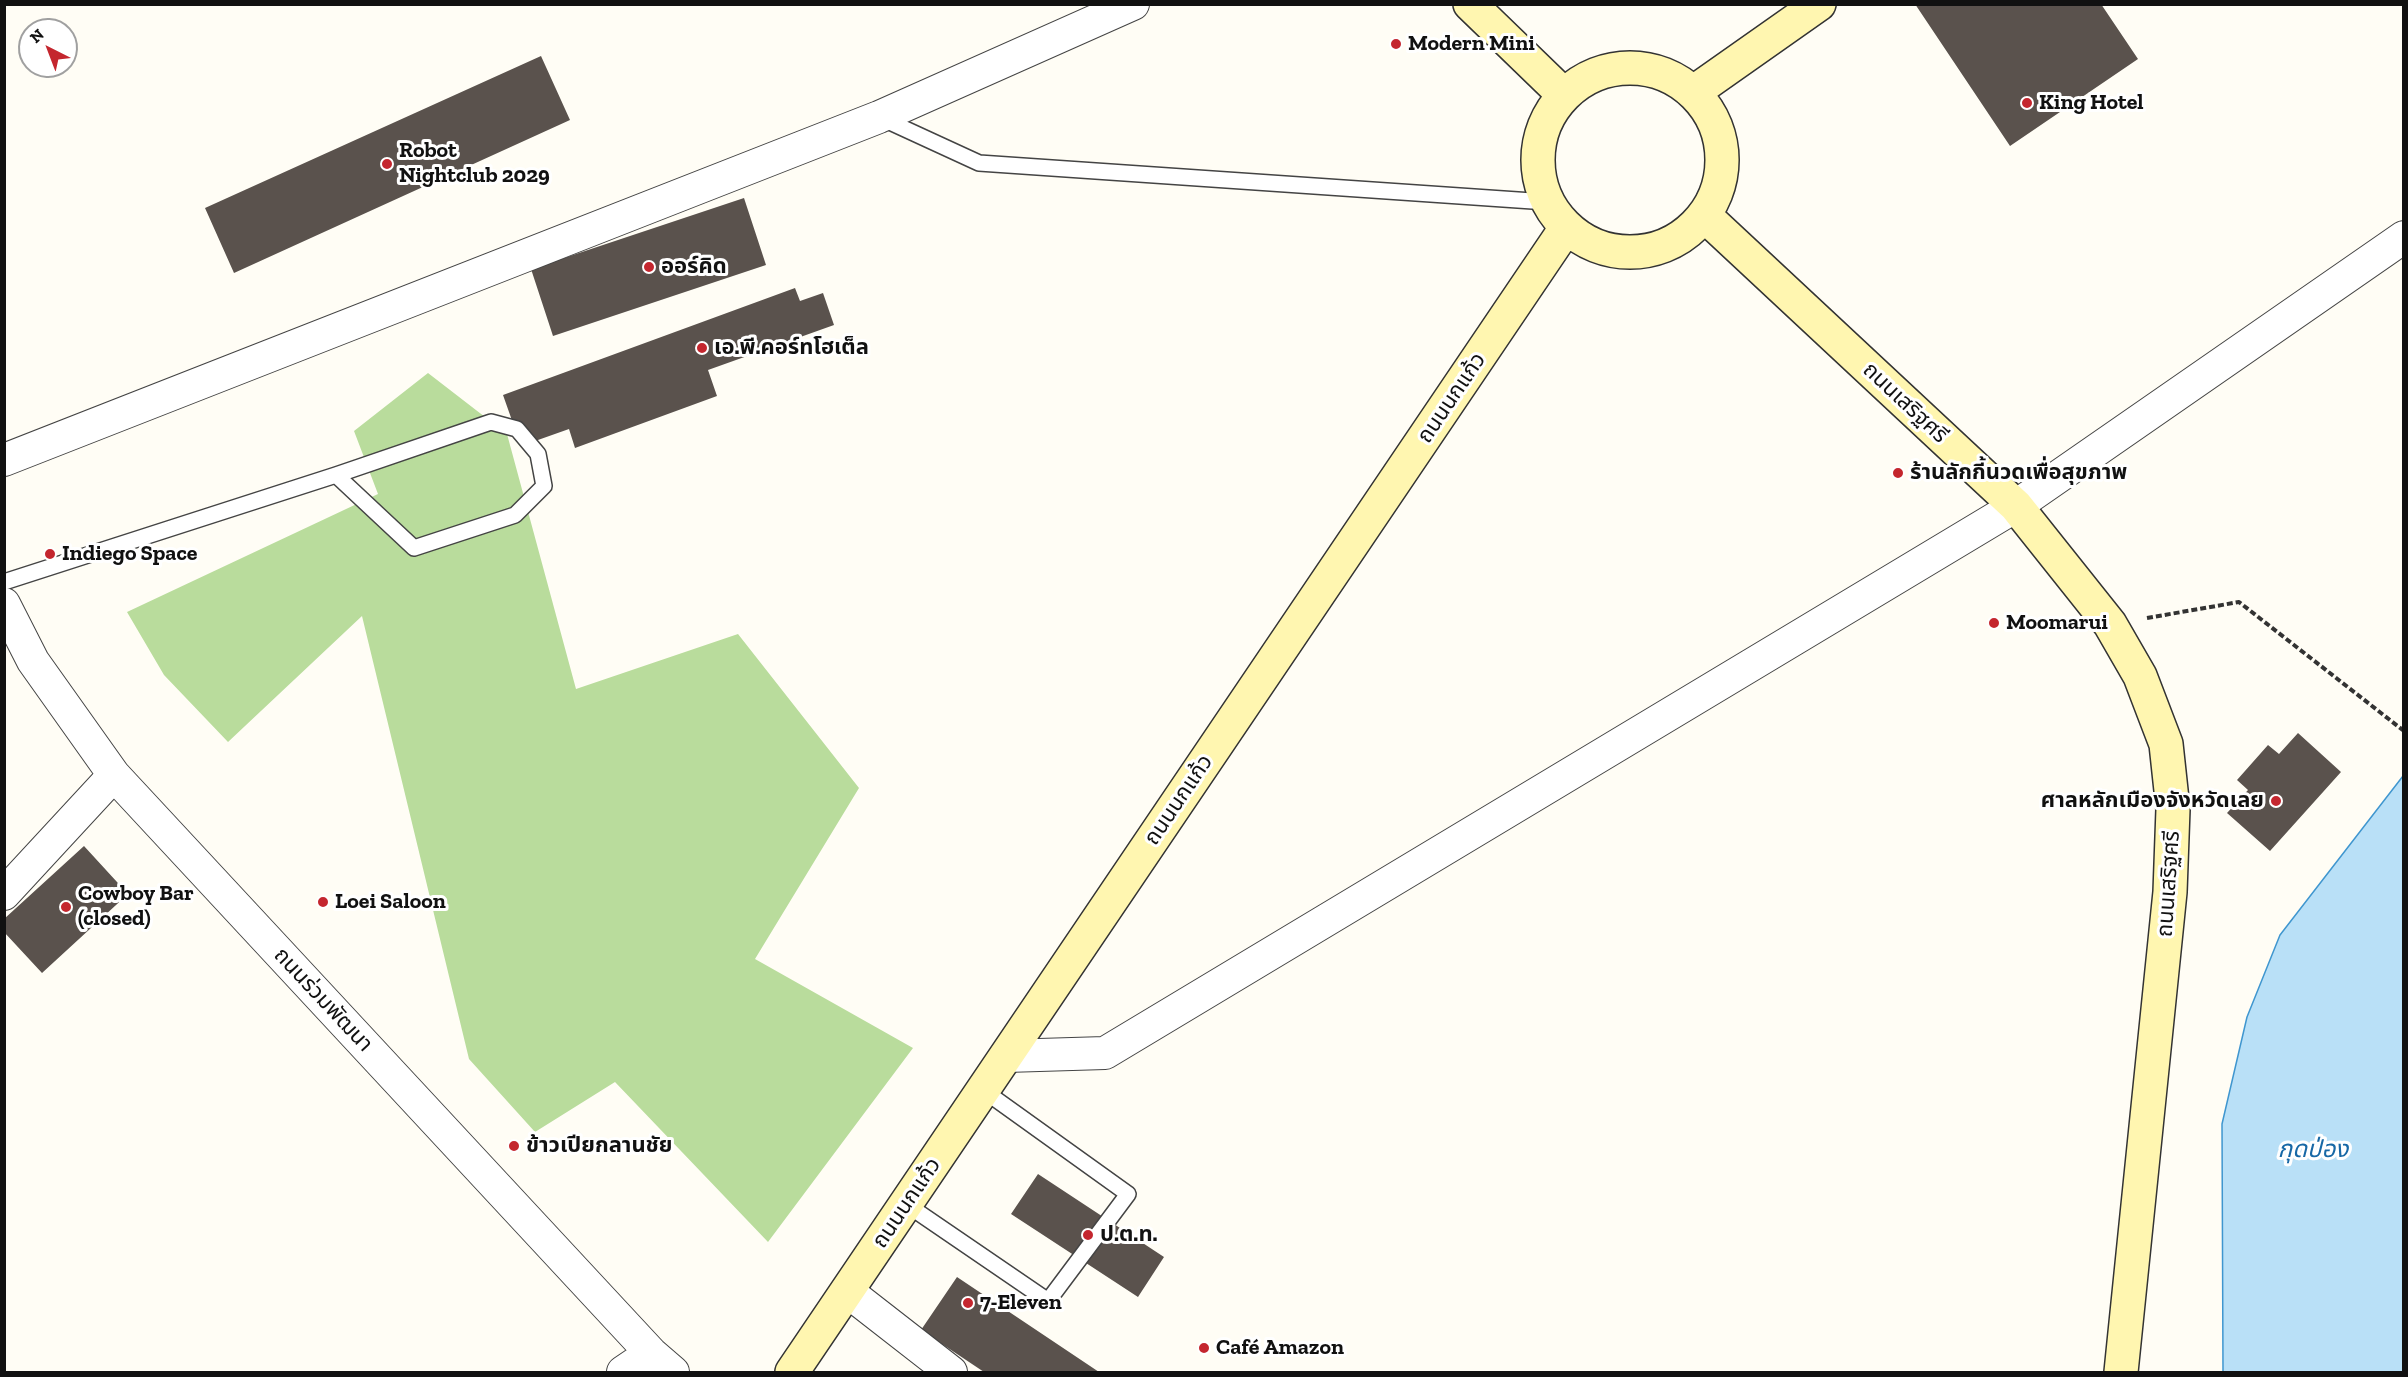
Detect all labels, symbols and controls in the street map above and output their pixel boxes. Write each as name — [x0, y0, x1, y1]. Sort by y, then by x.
north arrow — [18, 18, 78, 78]
text: N — [26, 25, 48, 47]
place label: Modern Mini — [1408, 31, 1535, 57]
marker: Modern Mini — [1389, 37, 1403, 51]
place label: King Hotel — [2039, 90, 2144, 116]
marker: King Hotel — [2020, 96, 2034, 110]
place label: Robot Nightclub 2029 — [399, 138, 550, 190]
marker: Robot Nightclub 2029 — [380, 157, 394, 171]
place label: ออร์คิด — [661, 254, 727, 280]
marker: ออร์คิด — [642, 260, 656, 274]
place label: เอ.พี.คอร์ทโฮเต็ล — [714, 335, 869, 361]
marker: เอ.พี.คอร์ทโฮเต็ล — [695, 341, 709, 355]
street label: ถนนนกแก้ว — [1412, 348, 1492, 448]
street label: ถนนเสริฐศรี — [1857, 357, 1953, 449]
place label: ร้านลักกี้นวดเพื่อสุขภาพ — [1910, 460, 2127, 486]
marker: ร้านลักกี้นวดเพื่อสุขภาพ — [1891, 466, 1905, 480]
place label: Indiego Space — [62, 541, 197, 567]
marker: Indiego Space — [43, 547, 57, 561]
place label: Moomarui — [2006, 610, 2108, 636]
marker: Moomarui — [1987, 616, 2001, 630]
street label: ถนนนกแก้ว — [1139, 750, 1219, 850]
place label: ศาลหลักเมืองจังหวัดเลย — [2041, 788, 2264, 814]
marker: ศาลหลักเมืองจังหวัดเลย — [2269, 794, 2283, 808]
street label: ถนนเสริฐศรี — [2152, 830, 2186, 938]
place label: Cowboy Bar (closed) — [78, 881, 194, 932]
place label: Loei Saloon — [335, 889, 446, 915]
marker: Loei Saloon — [316, 895, 330, 909]
marker: Cowboy Bar (closed) — [59, 900, 73, 914]
street label: ถนนร่วมพัฒนา — [268, 942, 378, 1058]
place label: ข้าวเปียกลานชัย — [526, 1133, 672, 1159]
water label: กุดป่อง — [2278, 1136, 2348, 1164]
marker: ข้าวเปียกลานชัย — [507, 1139, 521, 1153]
street label: ถนนนกแก้ว — [867, 1153, 947, 1253]
place label: ป.ต.ท. — [1100, 1222, 1158, 1248]
marker: ป.ต.ท. — [1081, 1228, 1095, 1242]
place label: 7-Eleven — [980, 1290, 1062, 1316]
marker: 7-Eleven — [961, 1296, 975, 1310]
place label: Café Amazon — [1216, 1335, 1344, 1361]
marker: Café Amazon — [1197, 1341, 1211, 1355]

